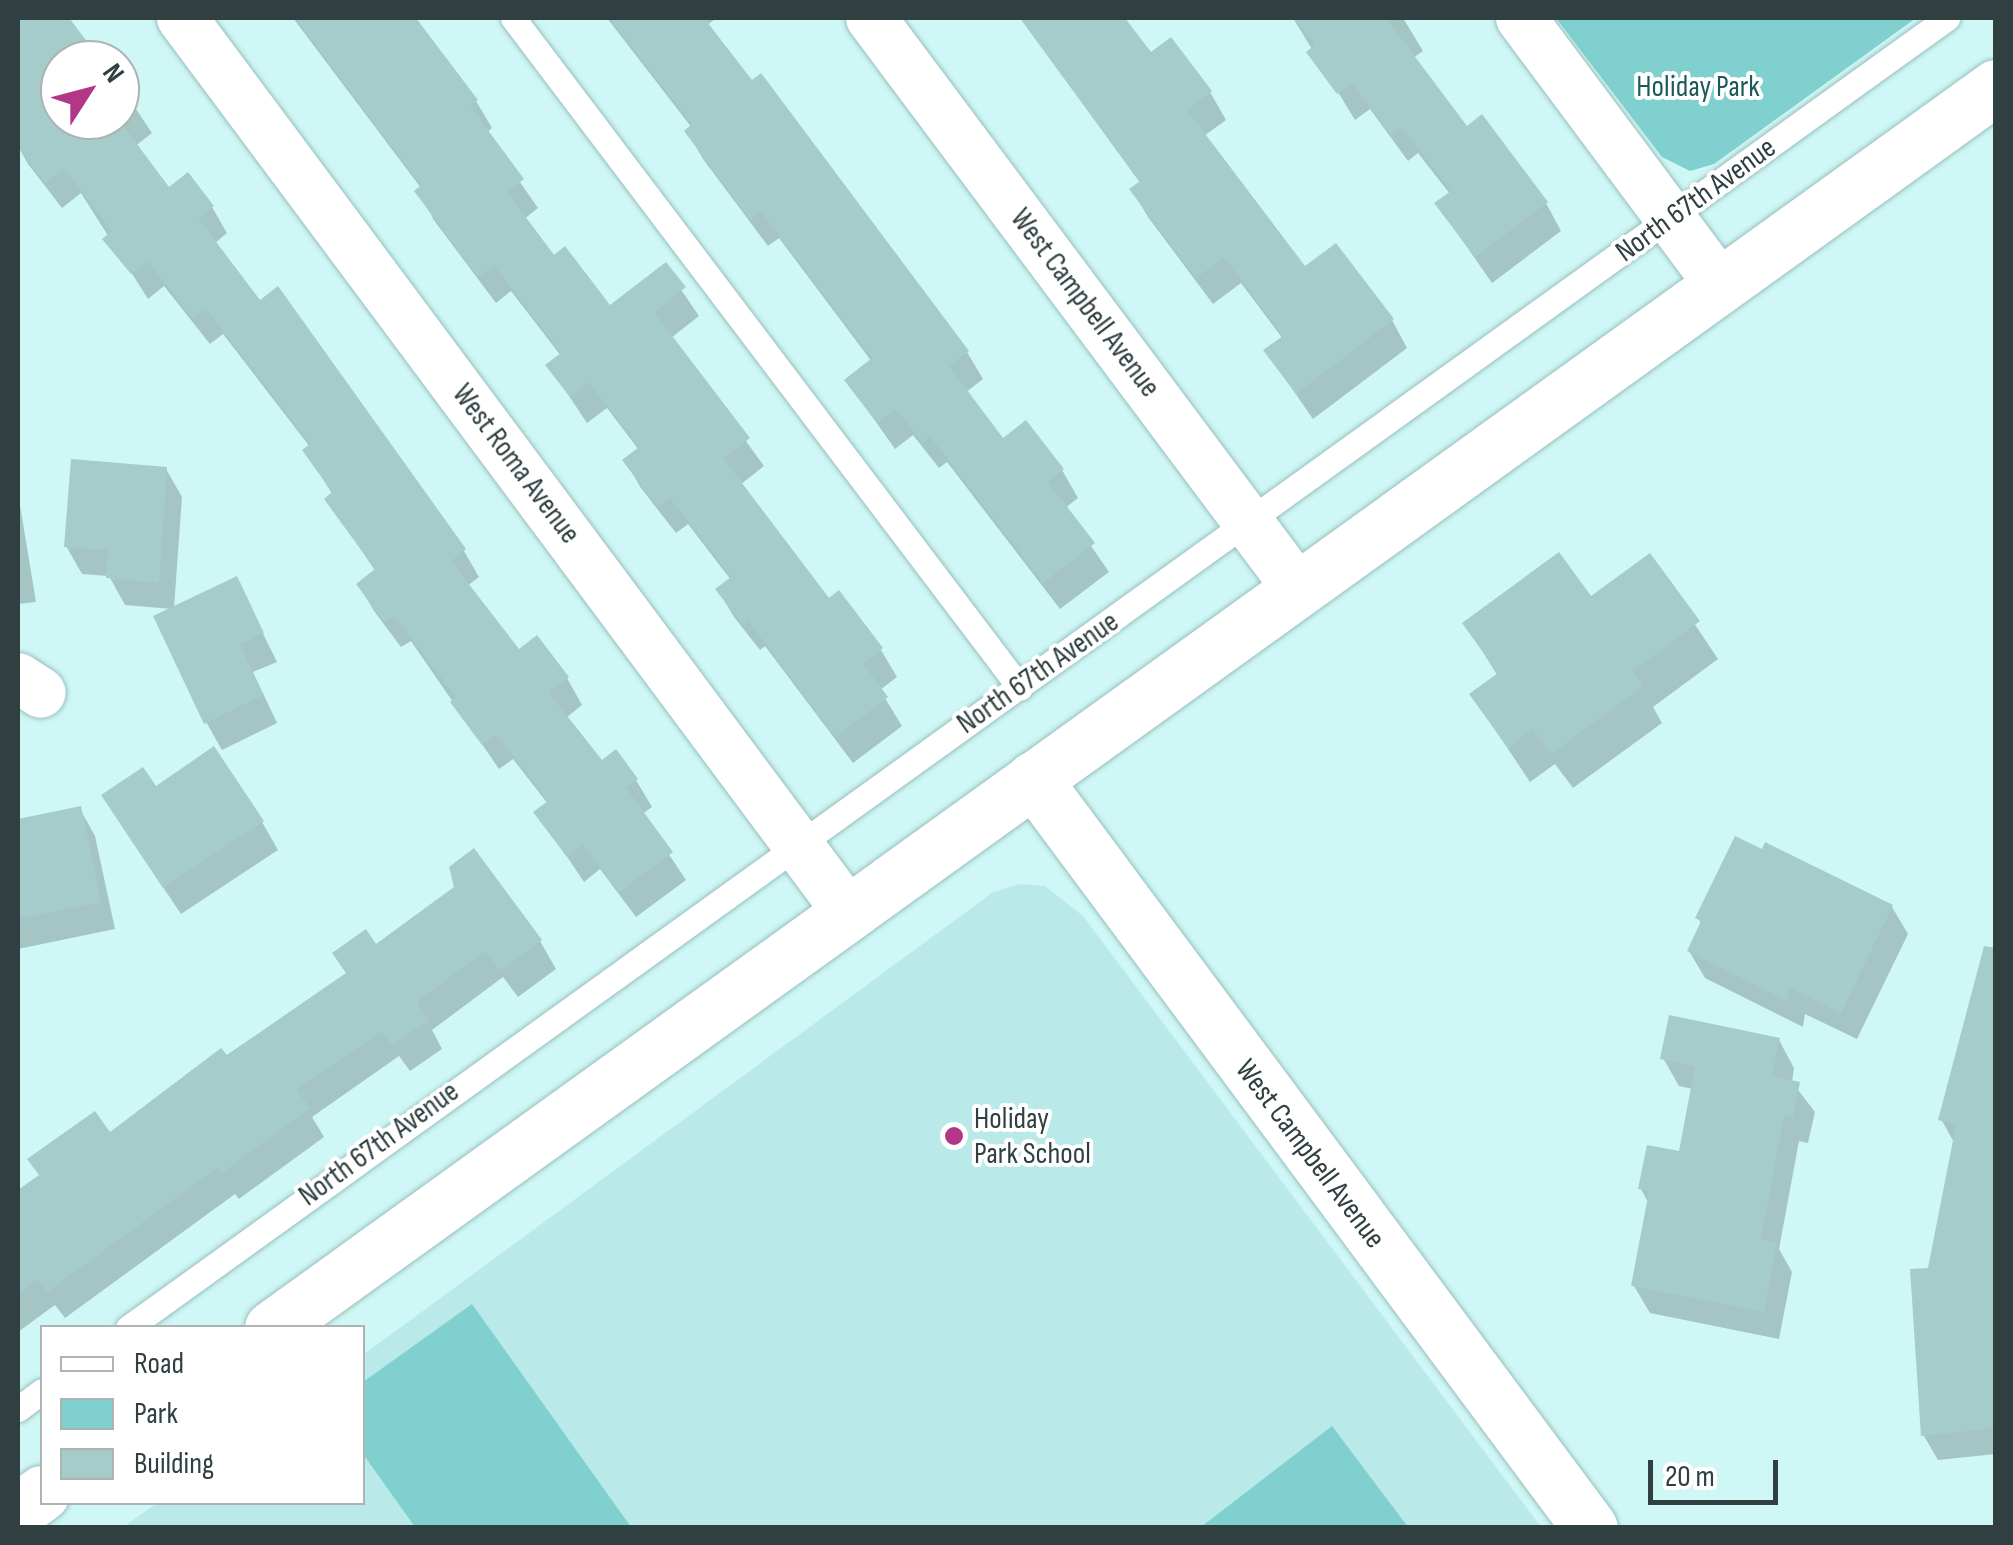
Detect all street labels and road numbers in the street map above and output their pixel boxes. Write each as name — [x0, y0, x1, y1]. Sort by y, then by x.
street label: North 67th Avenue — [1609, 130, 1783, 270]
street label: West Campbell Avenue — [1002, 202, 1168, 404]
street label: West Roma Avenue — [444, 377, 588, 551]
street label: North 67th Avenue — [950, 604, 1126, 742]
street label: West Campbell Avenue — [1227, 1053, 1393, 1255]
street label: North 67th Avenue — [292, 1074, 466, 1214]

